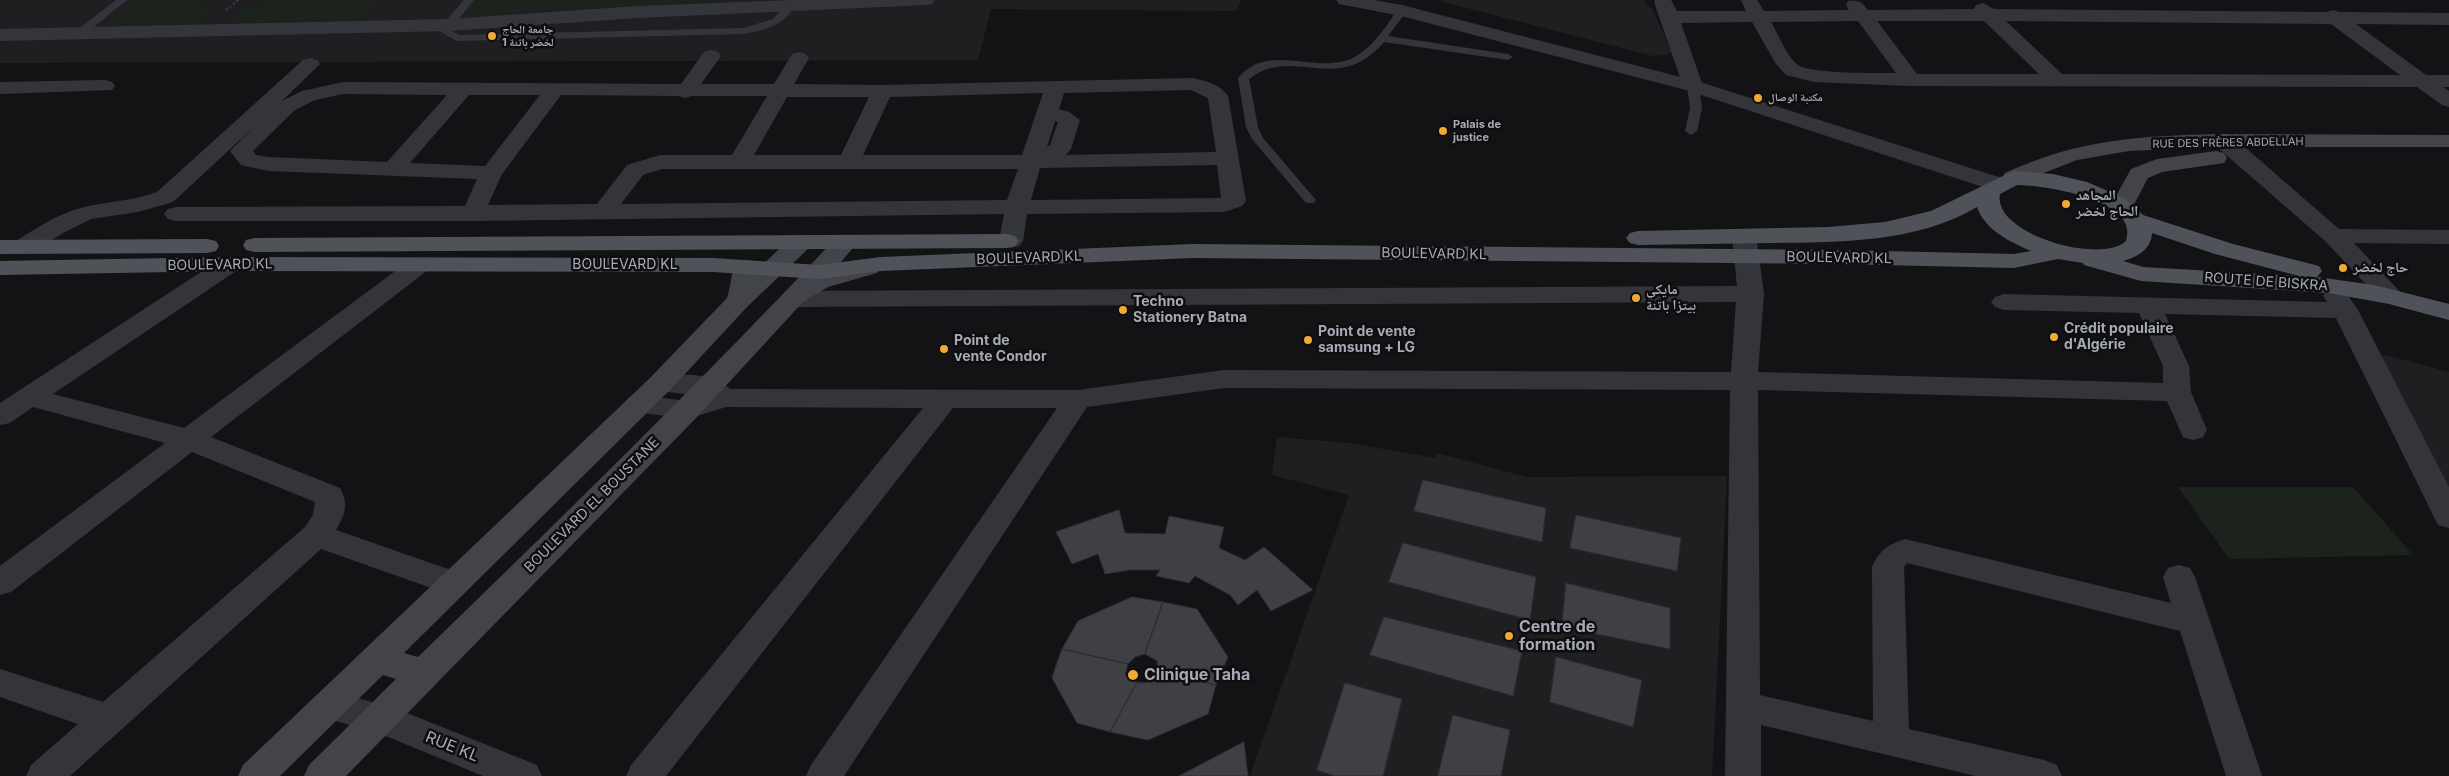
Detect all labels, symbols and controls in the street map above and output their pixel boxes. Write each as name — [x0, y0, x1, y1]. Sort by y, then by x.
place label: جامعة الحاج لخضر باتنة 1 — [502, 23, 554, 49]
marker: جامعة الحاج لخضر باتنة 1 — [486, 30, 498, 42]
place label: مكتبة الوصال — [1768, 91, 1823, 105]
marker: مكتبة الوصال — [1752, 92, 1764, 104]
place label: Palais de justice — [1453, 118, 1501, 144]
marker: Palais de justice — [1437, 125, 1449, 137]
street label: RUE DES FRÈRES ABDELLAH — [2152, 135, 2304, 151]
place label: المجاهد الحاج لخضر — [2076, 188, 2138, 220]
marker: المجاهد الحاج لخضر — [2060, 198, 2072, 210]
street label: BOULEVARD KL — [1381, 245, 1487, 263]
street label: BOULEVARD KL — [976, 248, 1082, 268]
street label: BOULEVARD KL — [1786, 249, 1892, 267]
street label: BOULEVARD KL — [167, 256, 273, 274]
street label: BOULEVARD KL — [572, 257, 678, 273]
place label: حاج لخضر — [2353, 260, 2408, 276]
marker: حاج لخضر — [2337, 262, 2349, 274]
street label: ROUTE DE BISKRA — [2204, 269, 2328, 295]
place label: مايكي بيتزا باتنة — [1646, 282, 1696, 314]
marker: مايكي بيتزا باتنة — [1630, 292, 1642, 304]
place label: Techno Stationery Batna — [1133, 294, 1247, 326]
marker: Techno Stationery Batna — [1117, 304, 1129, 316]
place label: Crédit populaire d'Algérie — [2064, 321, 2173, 354]
place label: Point de vente samsung + LG — [1318, 324, 1416, 357]
marker: Crédit populaire d'Algérie — [2048, 331, 2060, 343]
place label: Point de vente Condor — [954, 333, 1047, 366]
marker: Point de vente samsung + LG — [1302, 334, 1314, 346]
marker: Point de vente Condor — [938, 343, 950, 355]
street label: BOULEVARD EL BOUSTANE — [521, 434, 663, 576]
place label: Centre de formation — [1519, 617, 1595, 655]
marker: Centre de formation — [1503, 630, 1515, 642]
place label: Clinique Taha — [1144, 665, 1250, 685]
marker: Clinique Taha — [1126, 668, 1140, 682]
street label: RUE KL — [422, 728, 482, 766]

